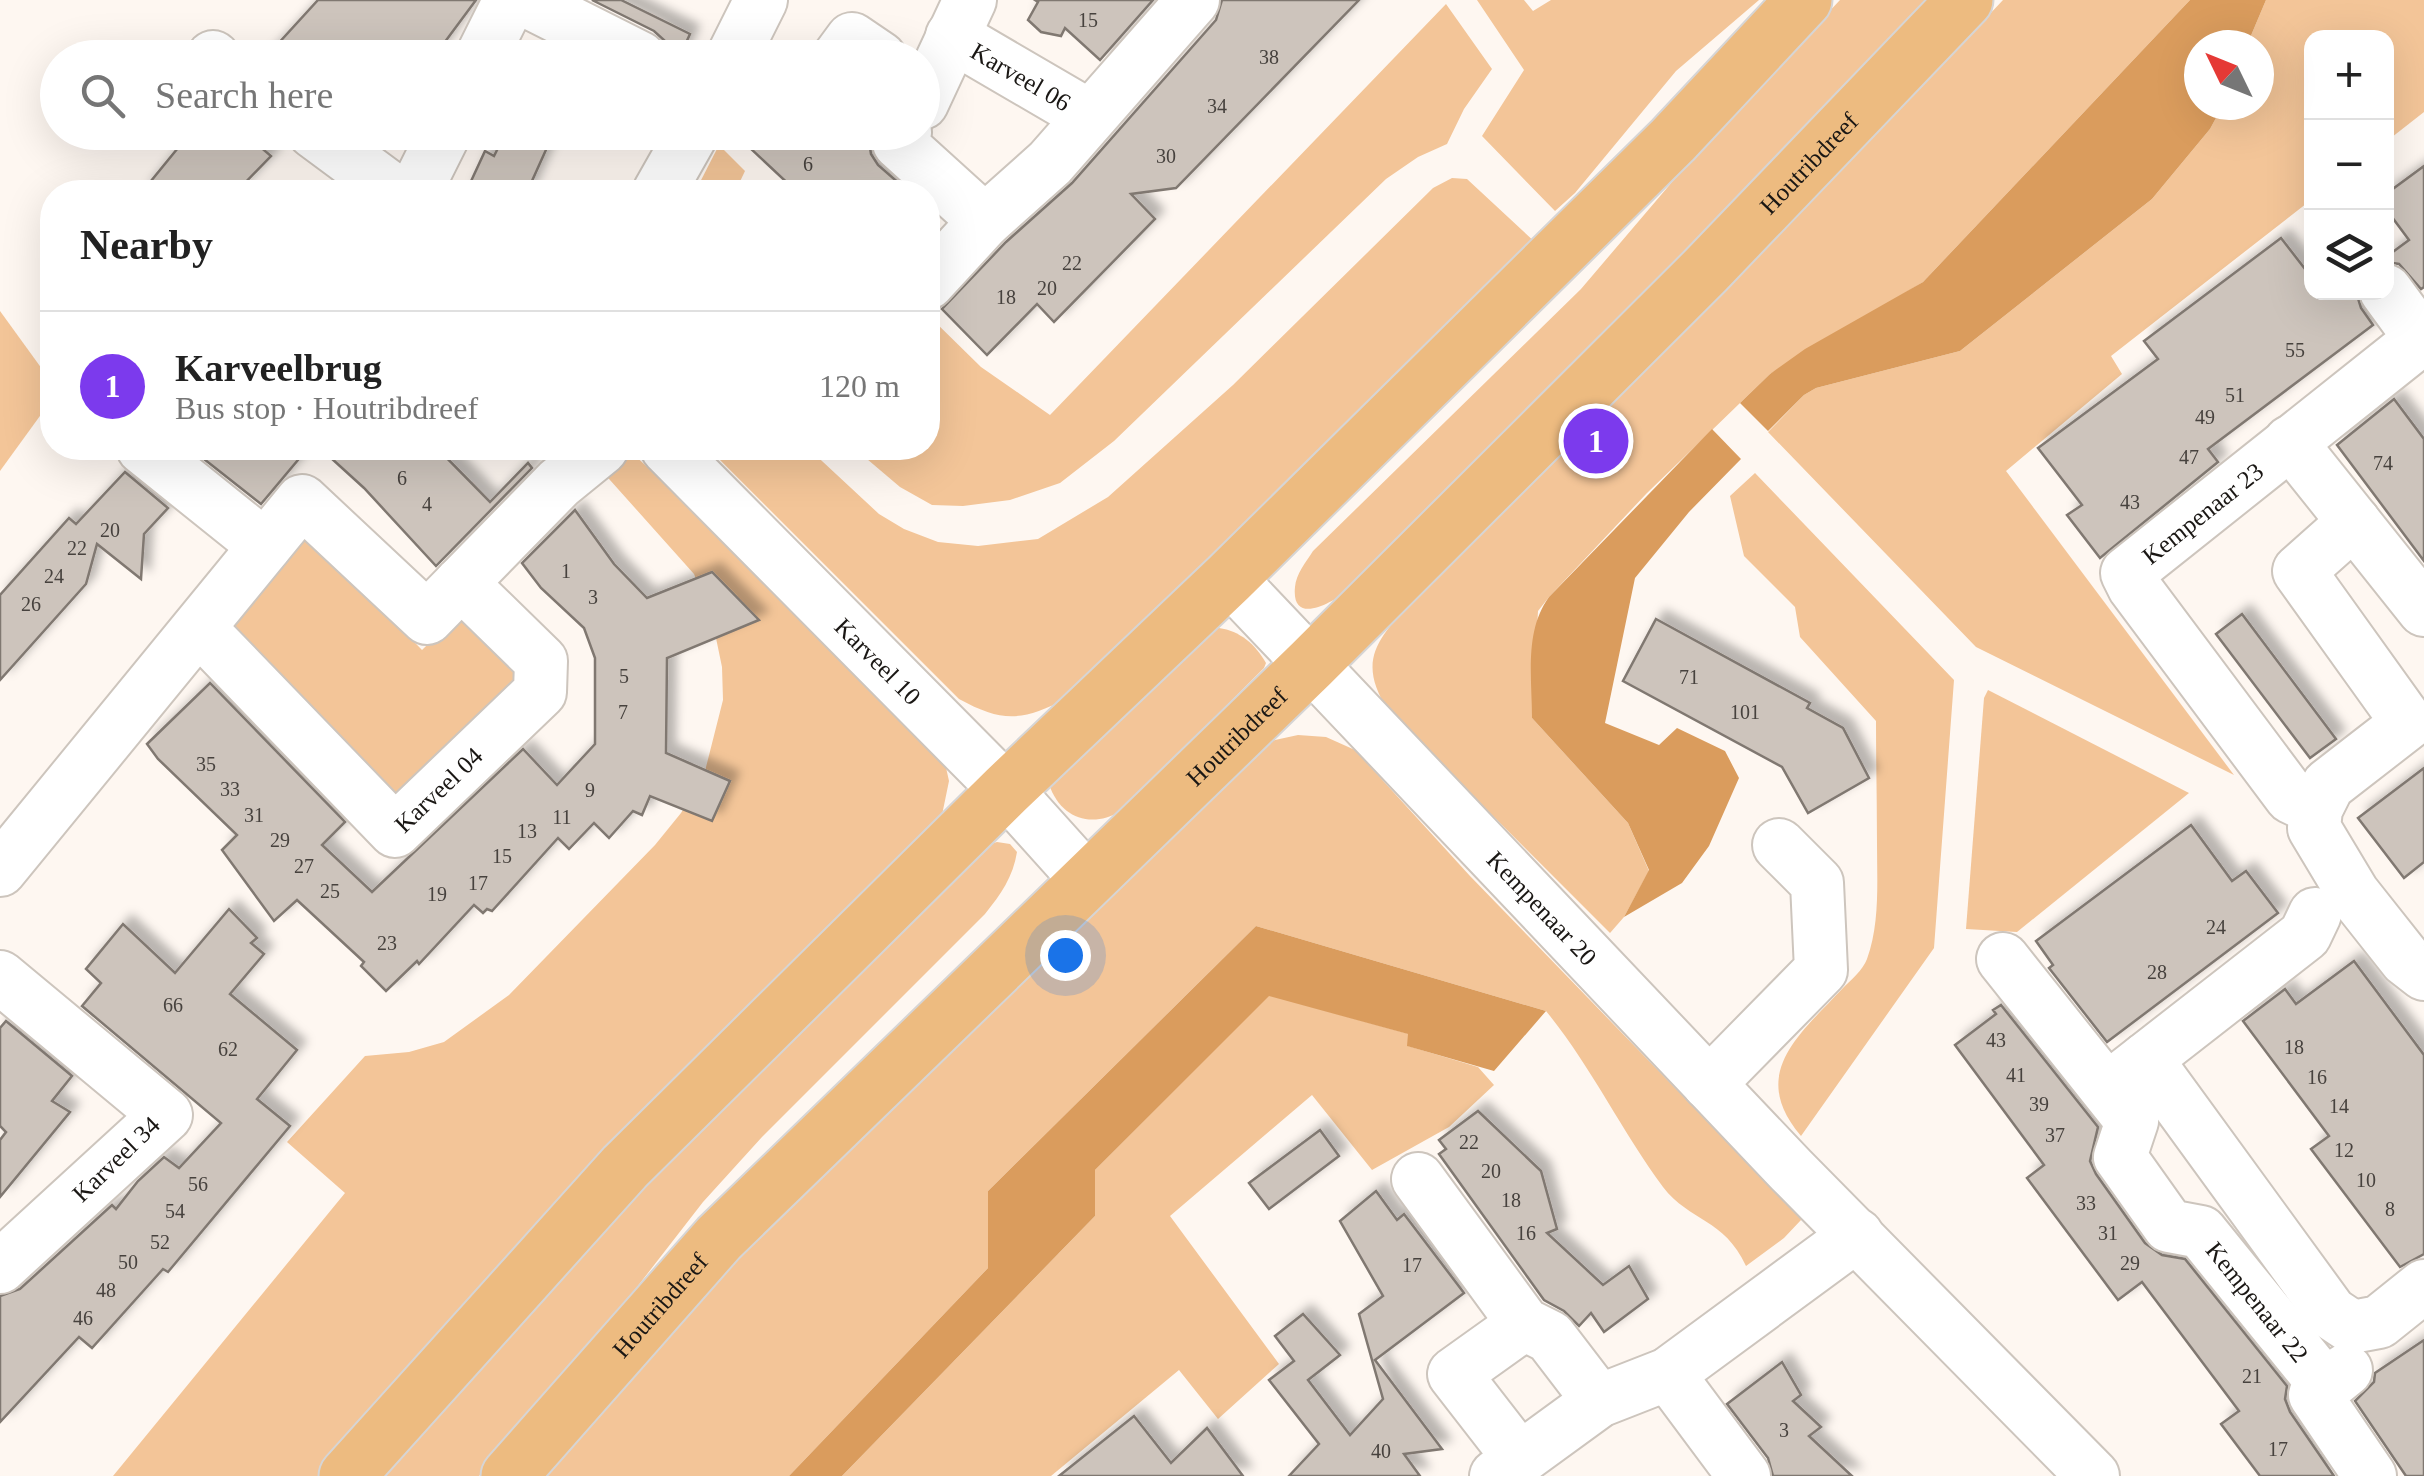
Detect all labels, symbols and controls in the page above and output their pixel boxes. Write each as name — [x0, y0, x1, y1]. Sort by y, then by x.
house number: 15 — [1078, 9, 1098, 31]
north arrow — [2184, 30, 2274, 120]
map controls — [2304, 30, 2394, 300]
button: + — [2304, 30, 2394, 120]
street label: Karveel 06 — [967, 37, 1076, 116]
search box — [40, 40, 940, 150]
house number: 38 — [1259, 46, 1279, 68]
icon: search — [75, 68, 130, 123]
text: Search here — [155, 74, 333, 116]
house number: 34 — [1207, 95, 1227, 117]
street label: Houtribdreef — [1754, 107, 1863, 219]
button: − — [2304, 120, 2394, 210]
house number: 30 — [1156, 145, 1176, 167]
house number: 6 — [803, 153, 813, 175]
button: layers — [2304, 210, 2394, 300]
text: Nearby — [80, 222, 213, 268]
house number: 22 — [1062, 252, 1082, 274]
house number: 20 — [1037, 277, 1057, 299]
house number: 18 — [996, 286, 1016, 308]
house number: 55 — [2285, 339, 2305, 361]
text: Karveelbrug — [175, 347, 382, 389]
text: 1 — [105, 368, 121, 404]
text: 120 m — [819, 368, 900, 404]
house number: 51 — [2225, 384, 2245, 406]
text: Bus stop · Houtribdreef — [175, 390, 478, 426]
pin: 1 — [1564, 404, 1628, 478]
house number: 49 — [2195, 406, 2215, 428]
house number: 47 — [2179, 446, 2199, 468]
house number: 74 — [2373, 452, 2393, 474]
street label: Kempenaar 23 — [2137, 457, 2268, 569]
house number: 6 — [397, 467, 407, 489]
house number: 43 — [2120, 491, 2140, 513]
house number: 4 — [422, 493, 432, 515]
house number: 20 — [100, 519, 120, 541]
house number: 22 — [67, 537, 87, 559]
house number: 1 — [561, 560, 571, 582]
house number: 24 — [44, 565, 64, 587]
house number: 3 — [588, 586, 598, 608]
house number: 26 — [21, 593, 41, 615]
street label: Karveel 10 — [830, 612, 927, 710]
house number: 5 — [619, 665, 629, 687]
house number: 71 — [1679, 666, 1699, 688]
street label: Houtribdreef — [1181, 681, 1293, 791]
house number: 7 — [618, 701, 628, 723]
house number: 101 — [1730, 701, 1760, 723]
street label: Karveel 04 — [389, 741, 488, 838]
house number: 35 — [196, 753, 216, 775]
house number: 33 — [220, 778, 240, 800]
house number: 9 — [585, 779, 595, 801]
house number: 31 — [244, 804, 264, 826]
house number: 11 — [552, 806, 572, 828]
house number: 13 — [517, 820, 537, 842]
house number: 29 — [270, 829, 290, 851]
house number: 15 — [492, 845, 512, 867]
street label: Kempenaar 20 — [1482, 846, 1602, 970]
house number: 27 — [294, 855, 314, 877]
house number: 17 — [468, 872, 488, 894]
house number: 25 — [320, 880, 340, 902]
house number: 19 — [427, 883, 447, 905]
house number: 24 — [2206, 916, 2226, 938]
your location — [1040, 930, 1091, 981]
house number: 23 — [377, 932, 397, 954]
house number: 28 — [2147, 961, 2167, 983]
house number: 66 — [163, 994, 183, 1016]
house number: 43 — [1986, 1029, 2006, 1051]
house number: 18 — [2284, 1036, 2304, 1058]
house number: 62 — [218, 1038, 238, 1060]
house number: 41 — [2006, 1064, 2026, 1086]
house number: 16 — [2307, 1066, 2327, 1088]
house number: 39 — [2029, 1093, 2049, 1115]
house number: 14 — [2329, 1095, 2349, 1117]
street label: Karveel 34 — [67, 1111, 165, 1207]
house number: 37 — [2045, 1124, 2065, 1146]
house number: 22 — [1459, 1131, 1479, 1153]
house number: 12 — [2334, 1139, 2354, 1161]
house number: 20 — [1481, 1160, 1501, 1182]
house number: 10 — [2356, 1169, 2376, 1191]
house number: 56 — [188, 1173, 208, 1195]
house number: 18 — [1501, 1189, 1521, 1211]
house number: 33 — [2076, 1192, 2096, 1214]
house number: 8 — [2385, 1198, 2395, 1220]
house number: 54 — [165, 1200, 185, 1222]
house number: 16 — [1516, 1222, 1536, 1244]
house number: 31 — [2098, 1222, 2118, 1244]
house number: 52 — [150, 1231, 170, 1253]
street label: Kempenaar 22 — [2201, 1236, 2314, 1367]
street label: Houtribdreef — [607, 1247, 713, 1362]
house number: 50 — [118, 1251, 138, 1273]
house number: 29 — [2120, 1252, 2140, 1274]
house number: 17 — [1402, 1254, 1422, 1276]
house number: 48 — [96, 1279, 116, 1301]
house number: 46 — [73, 1307, 93, 1329]
house number: 21 — [2242, 1365, 2262, 1387]
house number: 3 — [1779, 1419, 1789, 1441]
house number: 17 — [2268, 1438, 2288, 1460]
house number: 40 — [1371, 1440, 1391, 1462]

